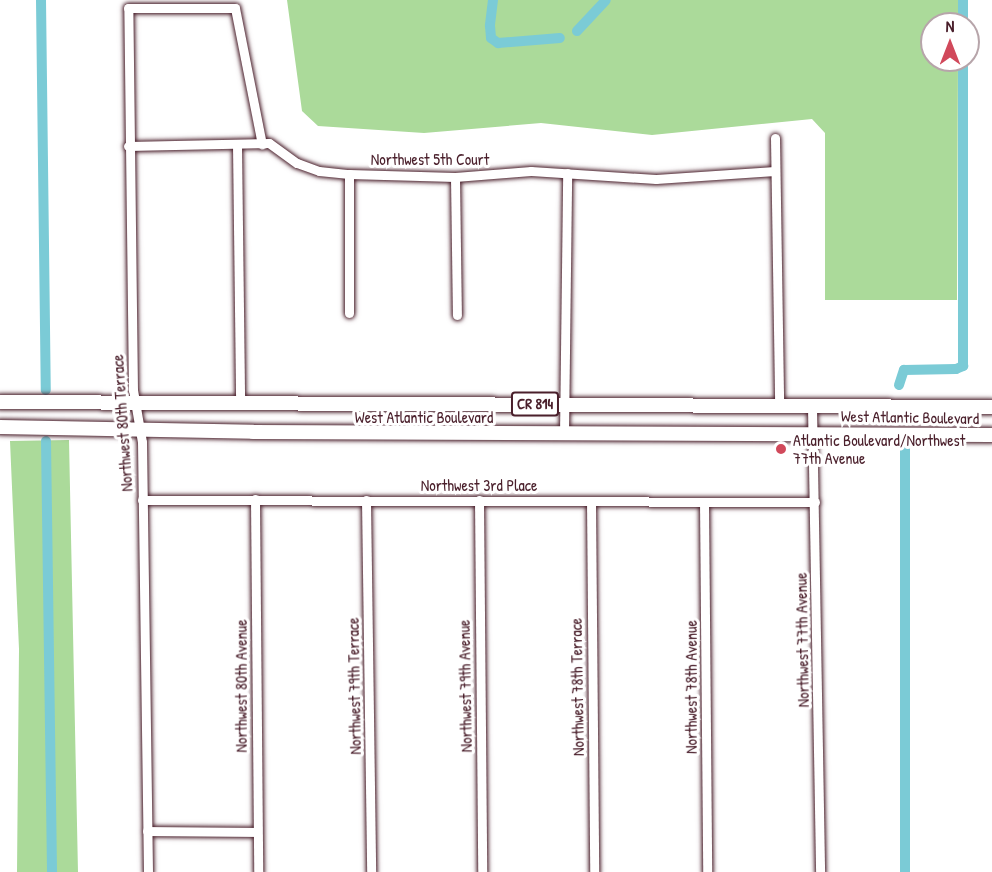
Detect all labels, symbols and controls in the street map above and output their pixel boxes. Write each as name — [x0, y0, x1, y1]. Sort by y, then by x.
north arrow — [920, 12, 980, 72]
text: N — [946, 15, 954, 37]
street label: Northwest 5th Court — [371, 149, 489, 169]
street label: Northwest 80th Terrace — [108, 354, 136, 492]
road number: CR 814 — [510, 392, 560, 416]
street label: West Atlantic Boulevard — [841, 406, 979, 428]
street label: West Atlantic Boulevard — [355, 407, 493, 427]
place label: Atlantic Boulevard/Northwest 77th Avenue — [793, 430, 965, 468]
marker: Atlantic Boulevard/Northwest 77th Avenue — [774, 442, 788, 456]
street label: Northwest 3rd Place — [421, 475, 537, 495]
street label: Northwest 77th Avenue — [791, 572, 813, 708]
street label: Northwest 79th Terrace — [343, 617, 365, 755]
street label: Northwest 78th Terrace — [566, 618, 588, 756]
street label: Northwest 80th Avenue — [231, 619, 251, 753]
street label: Northwest 79th Avenue — [454, 619, 476, 753]
street label: Northwest 78th Avenue — [681, 620, 701, 754]

